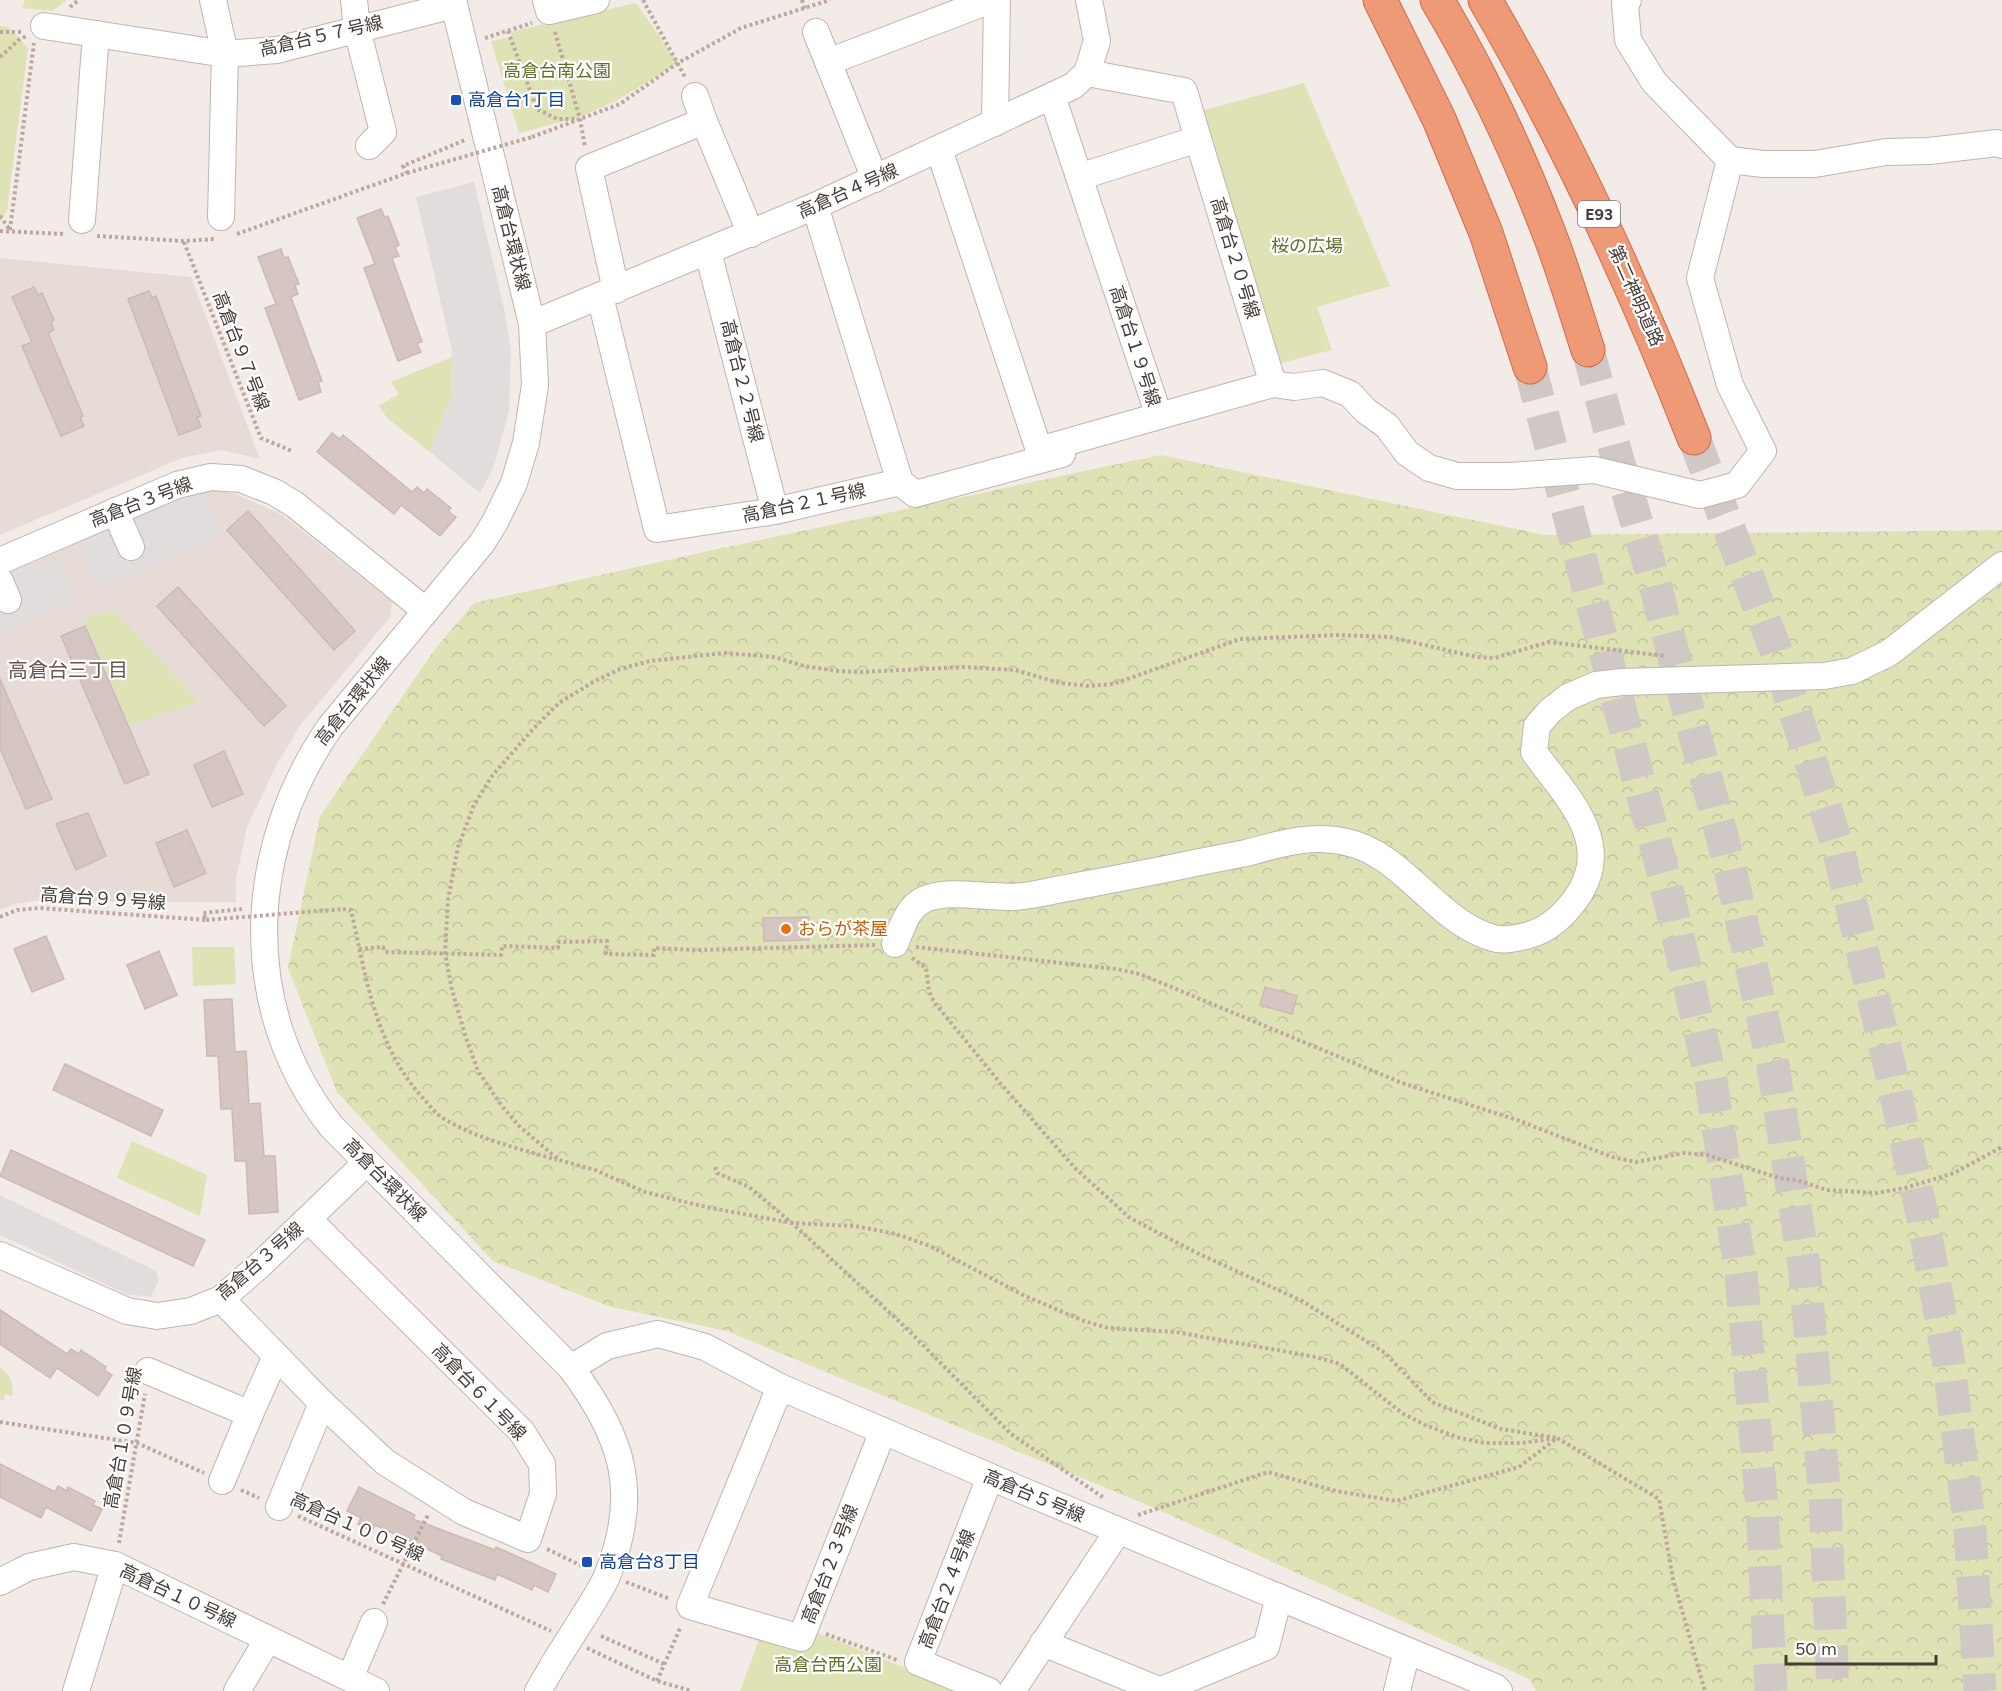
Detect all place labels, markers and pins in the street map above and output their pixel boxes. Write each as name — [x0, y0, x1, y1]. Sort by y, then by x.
place label: 高倉台1丁目 — [468, 89, 565, 111]
marker: 高倉台1丁目 — [449, 93, 463, 107]
place label: おらが茶屋 — [798, 918, 888, 940]
marker: おらが茶屋 — [779, 922, 793, 936]
place label: 高倉台8丁目 — [599, 1551, 700, 1573]
marker: 高倉台8丁目 — [580, 1555, 594, 1569]

